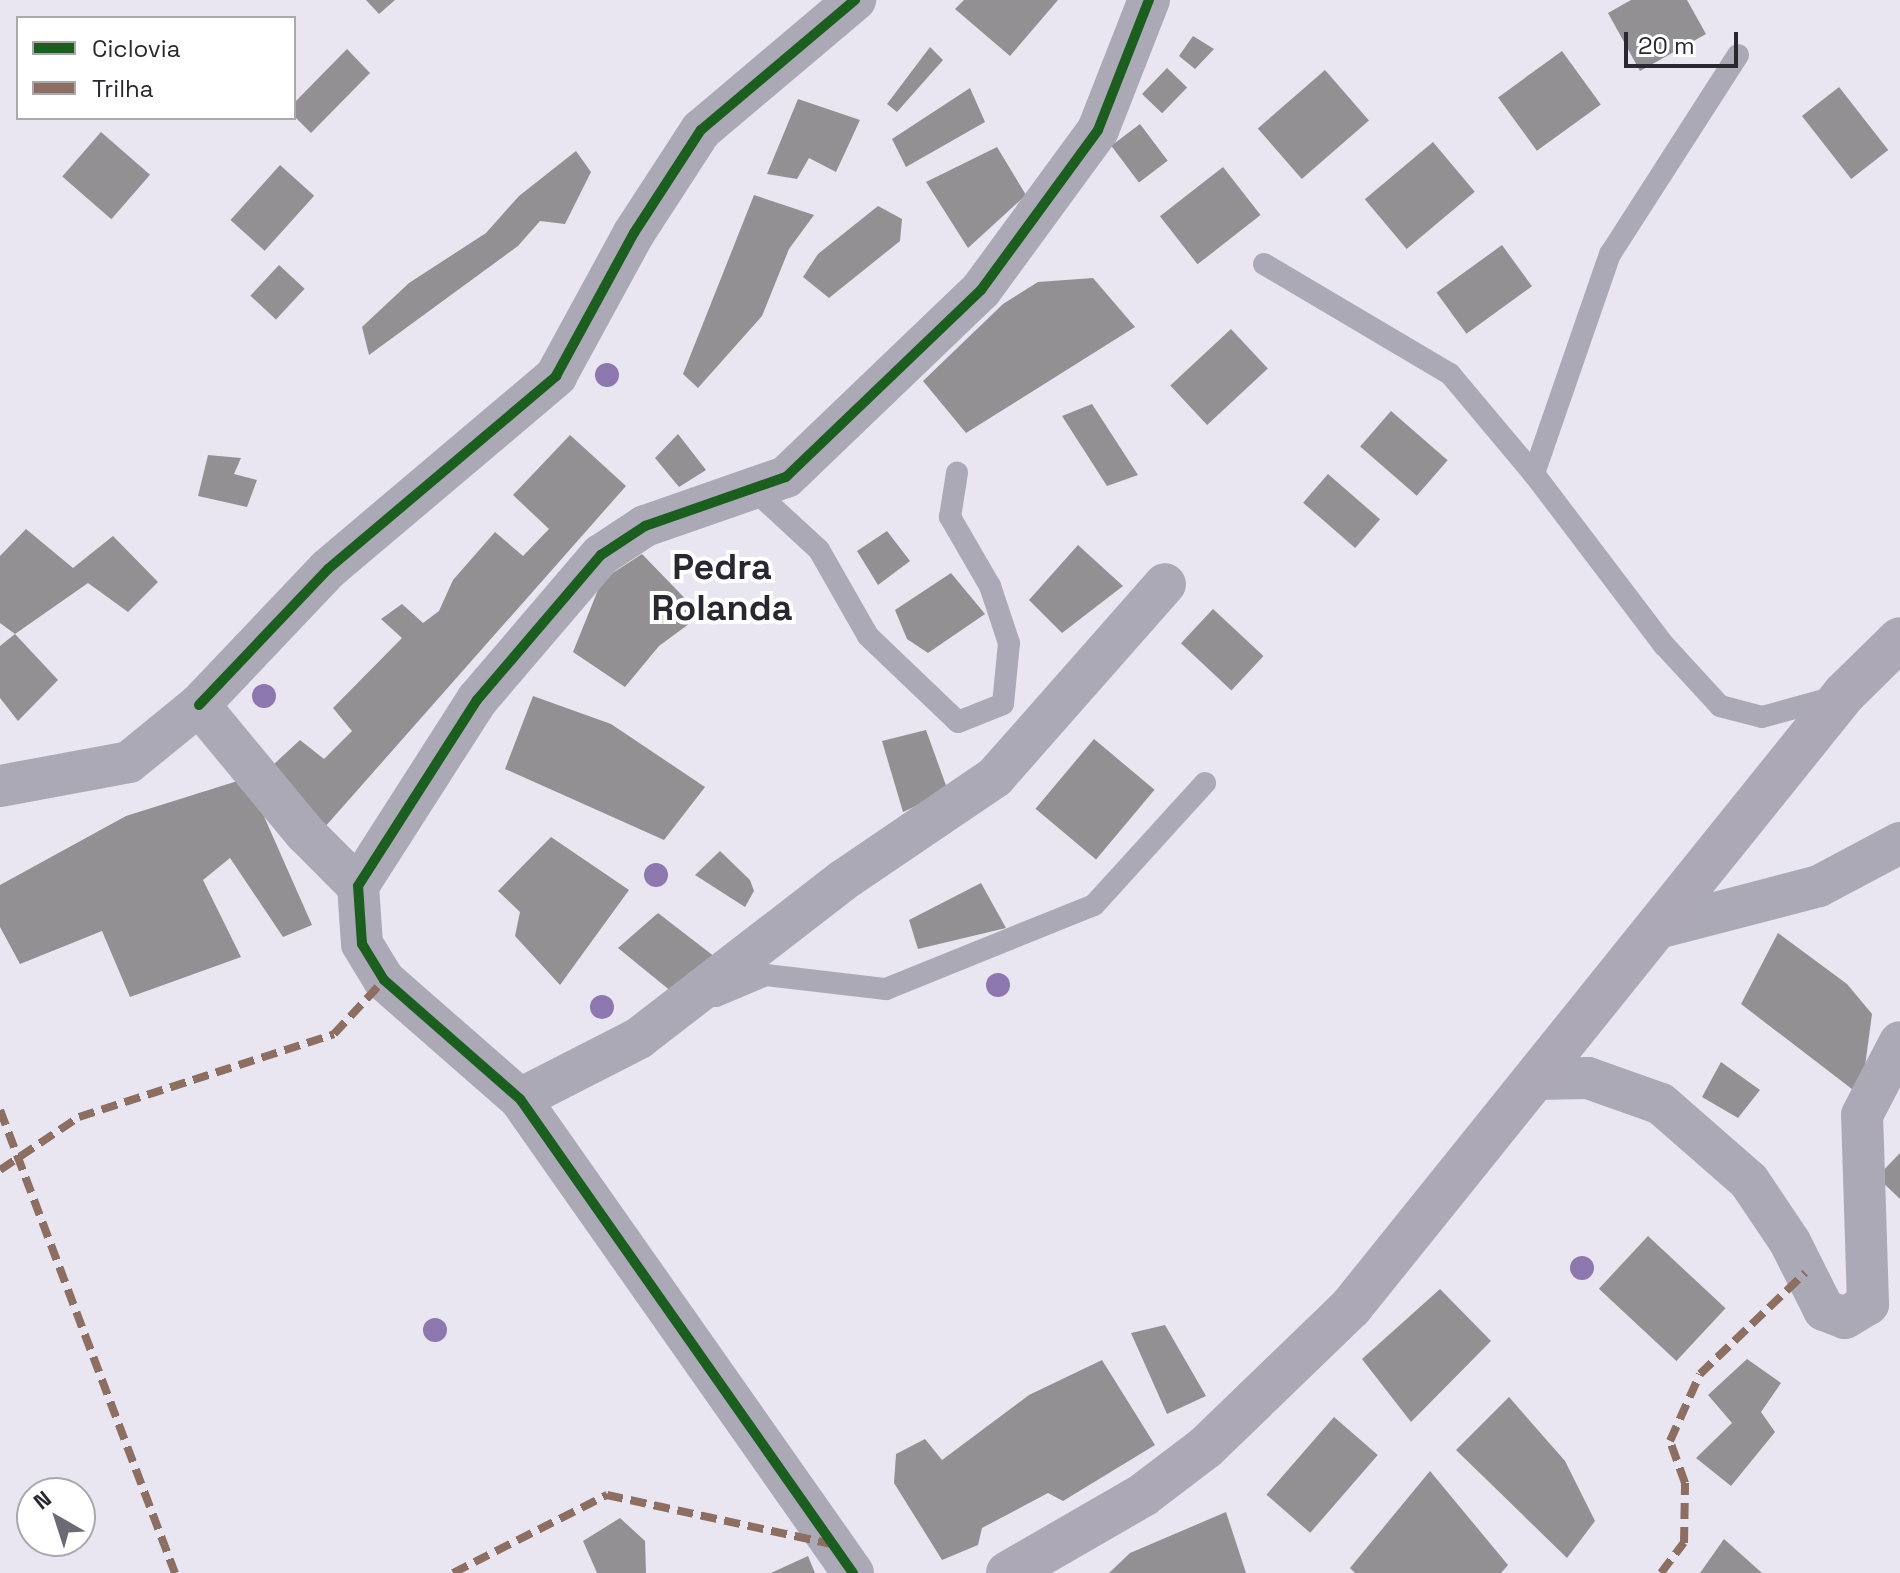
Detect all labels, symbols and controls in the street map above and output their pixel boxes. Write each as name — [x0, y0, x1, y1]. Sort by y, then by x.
legend — [16, 16, 296, 120]
scale bar — [1628, 16, 1742, 66]
text: 20 m — [1638, 30, 1695, 61]
text: Ciclovia — [92, 33, 180, 64]
text: Trilha — [92, 73, 154, 104]
district label: Pedra Rolanda — [651, 545, 793, 630]
north arrow — [16, 1477, 96, 1557]
text: N — [28, 1484, 57, 1515]

